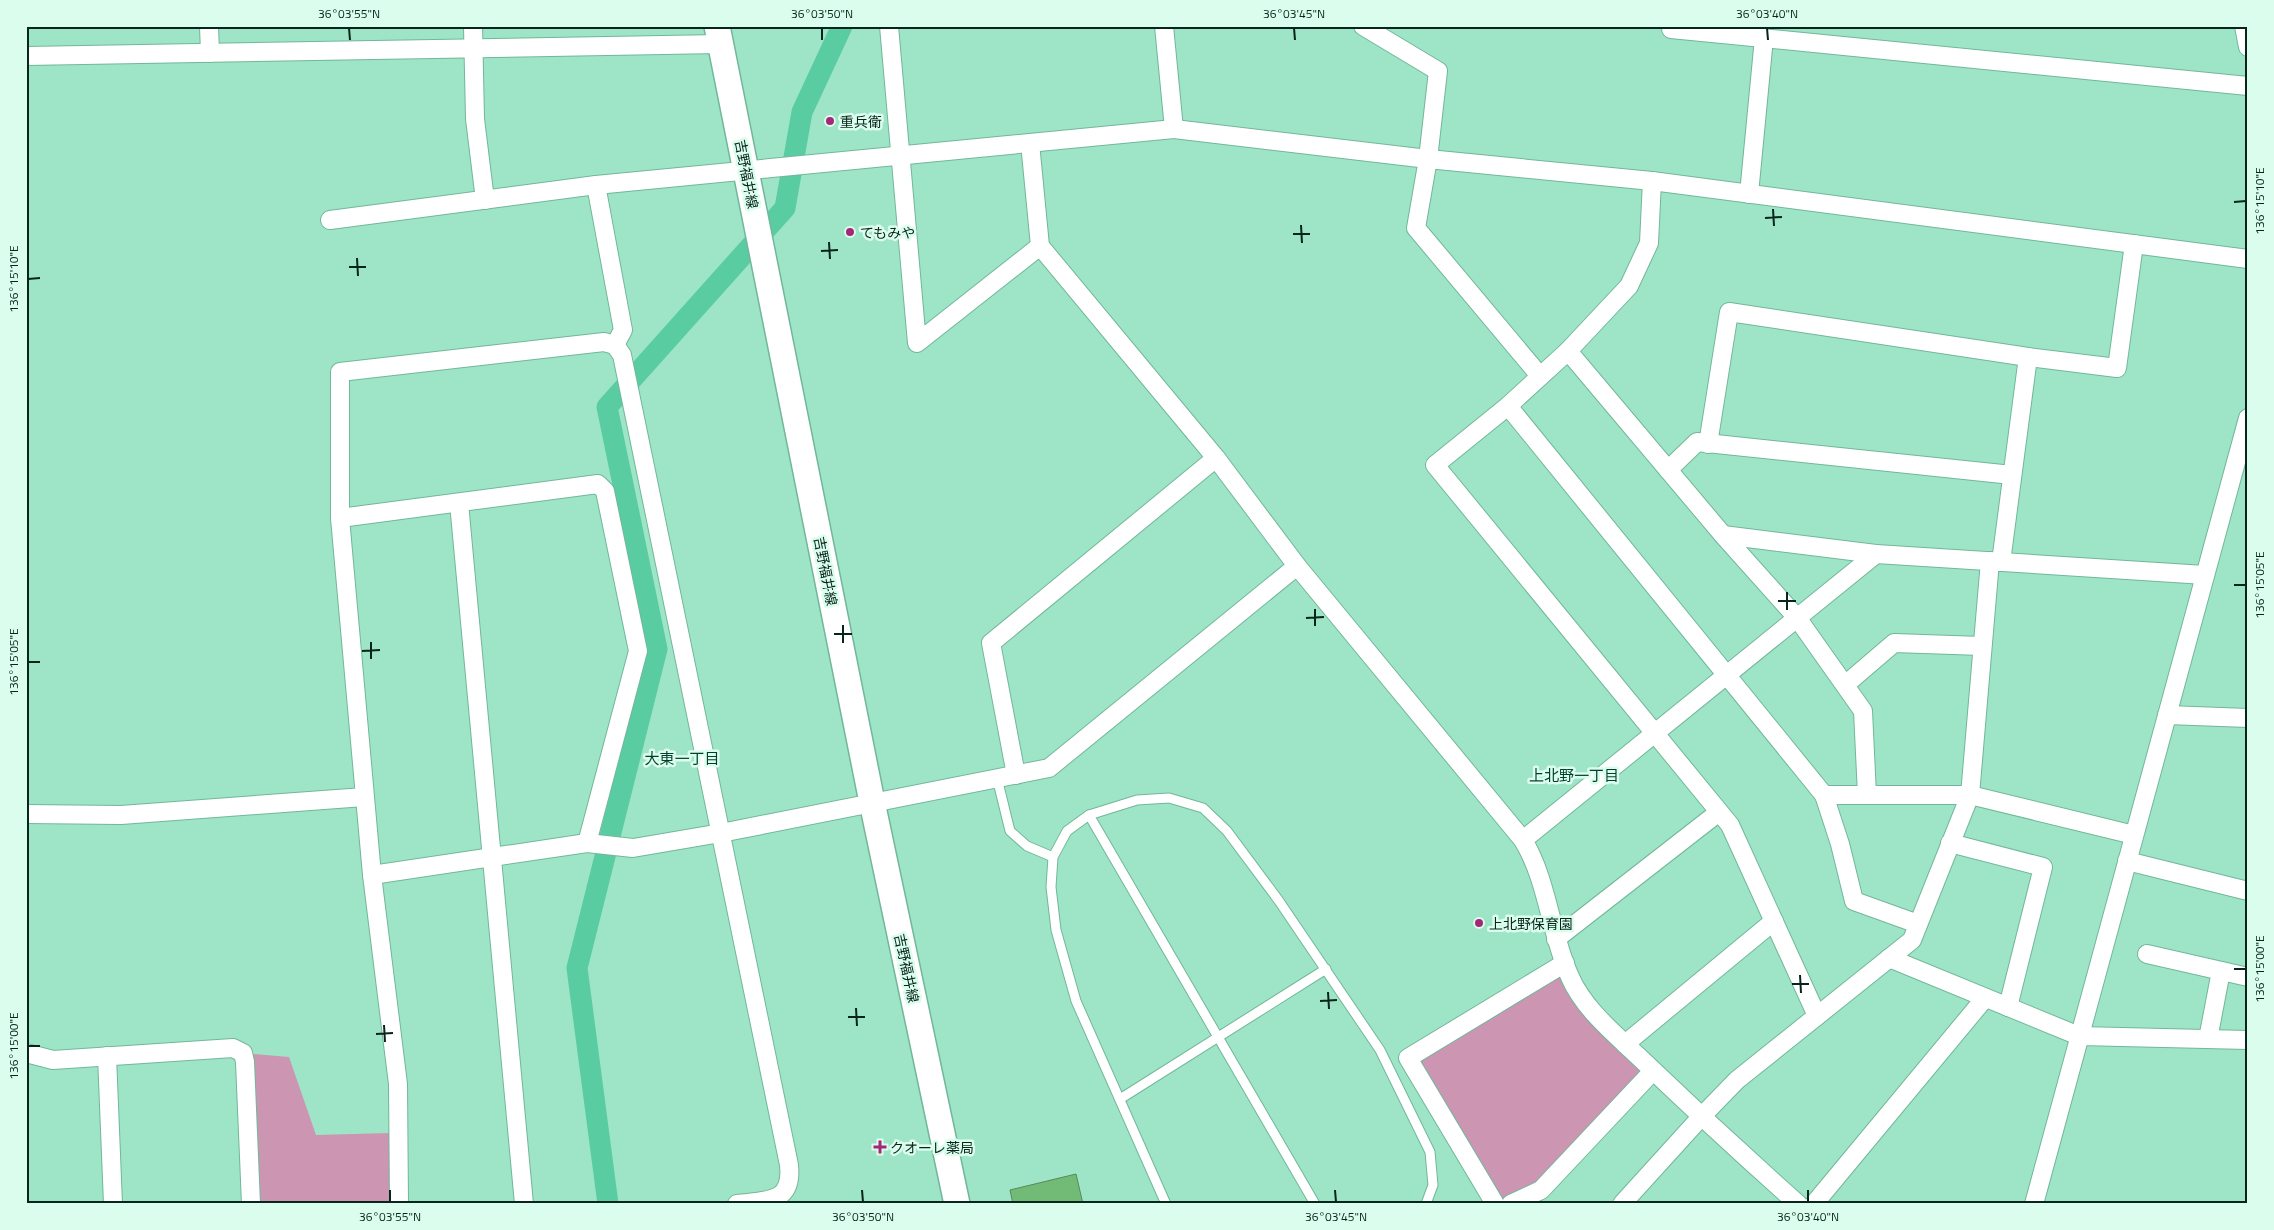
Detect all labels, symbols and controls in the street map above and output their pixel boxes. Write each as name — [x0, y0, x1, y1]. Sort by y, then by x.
text: 36°03'55"N — [318, 4, 380, 23]
text: 36°03'50"N — [791, 4, 853, 23]
text: 36°03'45"N — [1263, 4, 1325, 23]
text: 36°03'40"N — [1736, 4, 1798, 23]
place label: 重兵衛 — [840, 111, 882, 132]
marker: 重兵衛 — [824, 115, 836, 127]
street label: 吉野福井線 — [730, 138, 764, 210]
text: 136°15'10"E — [2250, 167, 2269, 235]
place label: てもみや — [860, 222, 915, 243]
marker: てもみや — [844, 226, 856, 238]
text: 136°15'10"E — [4, 245, 23, 313]
street label: 吉野福井線 — [809, 535, 843, 607]
text: 136°15'05"E — [2250, 551, 2269, 619]
text: 136°15'05"E — [4, 628, 23, 696]
district label: 大東一丁目 — [644, 747, 720, 770]
district label: 上北野一丁目 — [1529, 764, 1619, 787]
place label: 上北野保育園 — [1489, 913, 1573, 934]
marker: 上北野保育園 — [1473, 917, 1485, 929]
street label: 吉野福井線 — [889, 932, 925, 1004]
text: 136°15'00"E — [2250, 935, 2269, 1003]
text: 136°15'00"E — [4, 1012, 23, 1080]
place label: クオーレ薬局 — [890, 1137, 974, 1158]
marker: クオーレ薬局 — [874, 1141, 886, 1153]
text: 36°03'55"N — [359, 1207, 421, 1226]
text: 36°03'50"N — [832, 1207, 894, 1226]
text: 36°03'45"N — [1305, 1207, 1367, 1226]
text: 36°03'40"N — [1777, 1207, 1839, 1226]

